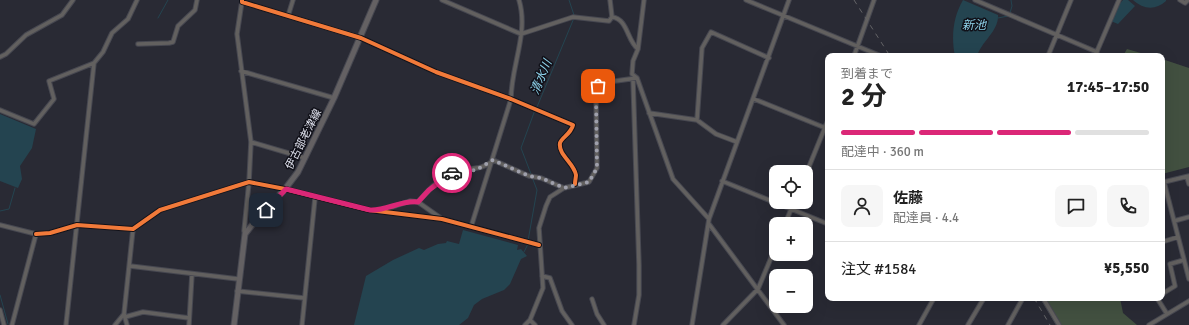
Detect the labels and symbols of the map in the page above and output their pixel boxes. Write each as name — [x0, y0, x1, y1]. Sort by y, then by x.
water label: 新池 — [962, 18, 987, 33]
water label: 清水川 — [528, 56, 556, 97]
pin — [581, 69, 615, 103]
street label: 伊古部老津線 — [283, 107, 324, 172]
courier — [432, 153, 472, 193]
pin — [249, 193, 283, 227]

